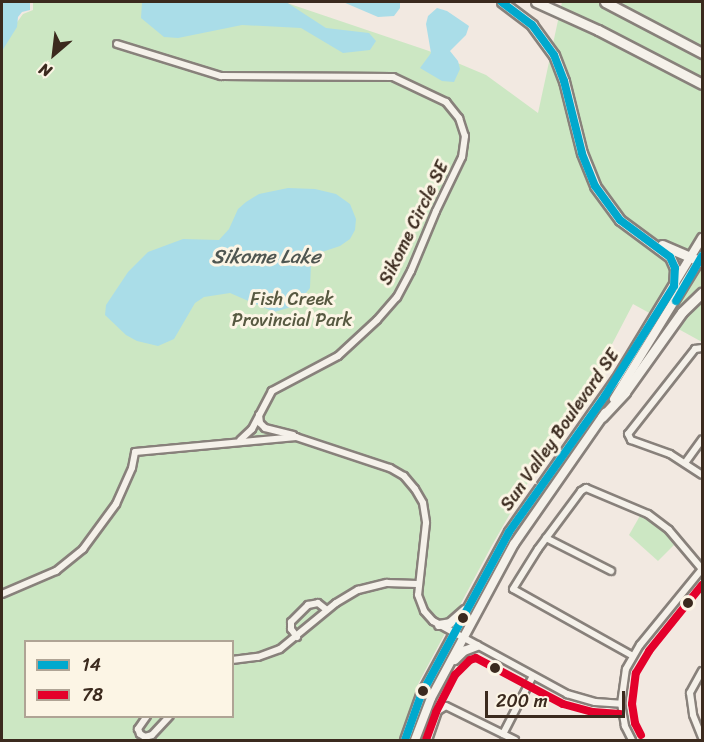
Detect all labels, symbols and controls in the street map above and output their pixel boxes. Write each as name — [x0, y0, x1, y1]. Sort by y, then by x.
north arrow — [24, 24, 84, 84]
text: N — [34, 55, 57, 86]
street label: Sikome Circle SE — [375, 158, 453, 288]
water label: Sikome Lake — [211, 244, 321, 268]
park label: Fish Creek Provincial Park — [232, 289, 352, 332]
street label: Sun Valley Boulevard SE — [496, 345, 624, 515]
unlabelled marker — [682, 597, 694, 609]
unlabelled marker — [457, 612, 469, 624]
legend — [24, 640, 234, 718]
text: 14 — [82, 649, 101, 681]
unlabelled marker — [489, 662, 501, 674]
text: 78 — [82, 679, 103, 711]
scale bar — [488, 679, 628, 717]
unlabelled marker — [417, 685, 429, 697]
text: 200 m — [496, 685, 548, 717]

